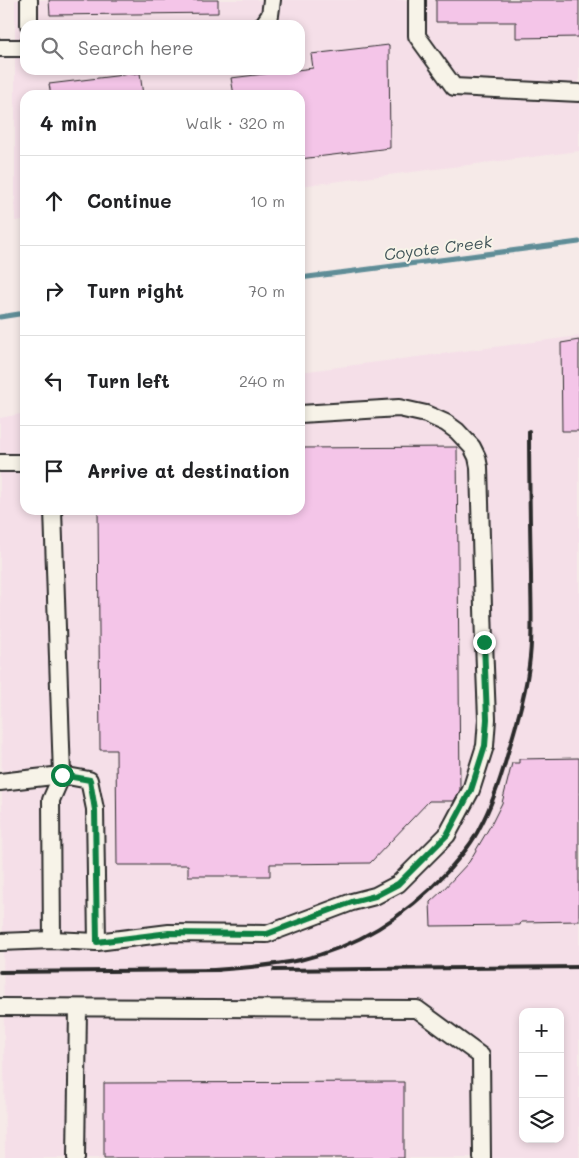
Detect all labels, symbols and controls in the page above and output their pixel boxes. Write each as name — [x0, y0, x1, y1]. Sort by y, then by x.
search box — [20, 20, 305, 75]
icon: search — [38, 34, 66, 62]
text: Search here — [78, 35, 194, 60]
text: 4 min — [40, 109, 97, 136]
text: Walk · 320 m — [185, 112, 285, 133]
icon: ahead — [40, 187, 68, 215]
text: Continue — [87, 188, 172, 213]
text: 10 m — [250, 190, 285, 211]
water label: Coyote Creek — [383, 230, 494, 265]
icon: right — [40, 277, 68, 305]
text: Turn right — [87, 278, 184, 303]
text: 70 m — [248, 280, 285, 301]
icon: left — [40, 367, 68, 395]
text: Turn left — [87, 368, 170, 393]
text: 240 m — [239, 370, 285, 391]
icon: arrive — [40, 457, 68, 485]
text: Arrive at destination — [87, 458, 290, 483]
route end — [473, 631, 496, 654]
route start — [51, 764, 74, 787]
map controls — [519, 1008, 564, 1143]
button: + — [519, 1008, 564, 1053]
button: − — [519, 1053, 564, 1098]
button: layers — [519, 1098, 564, 1143]

